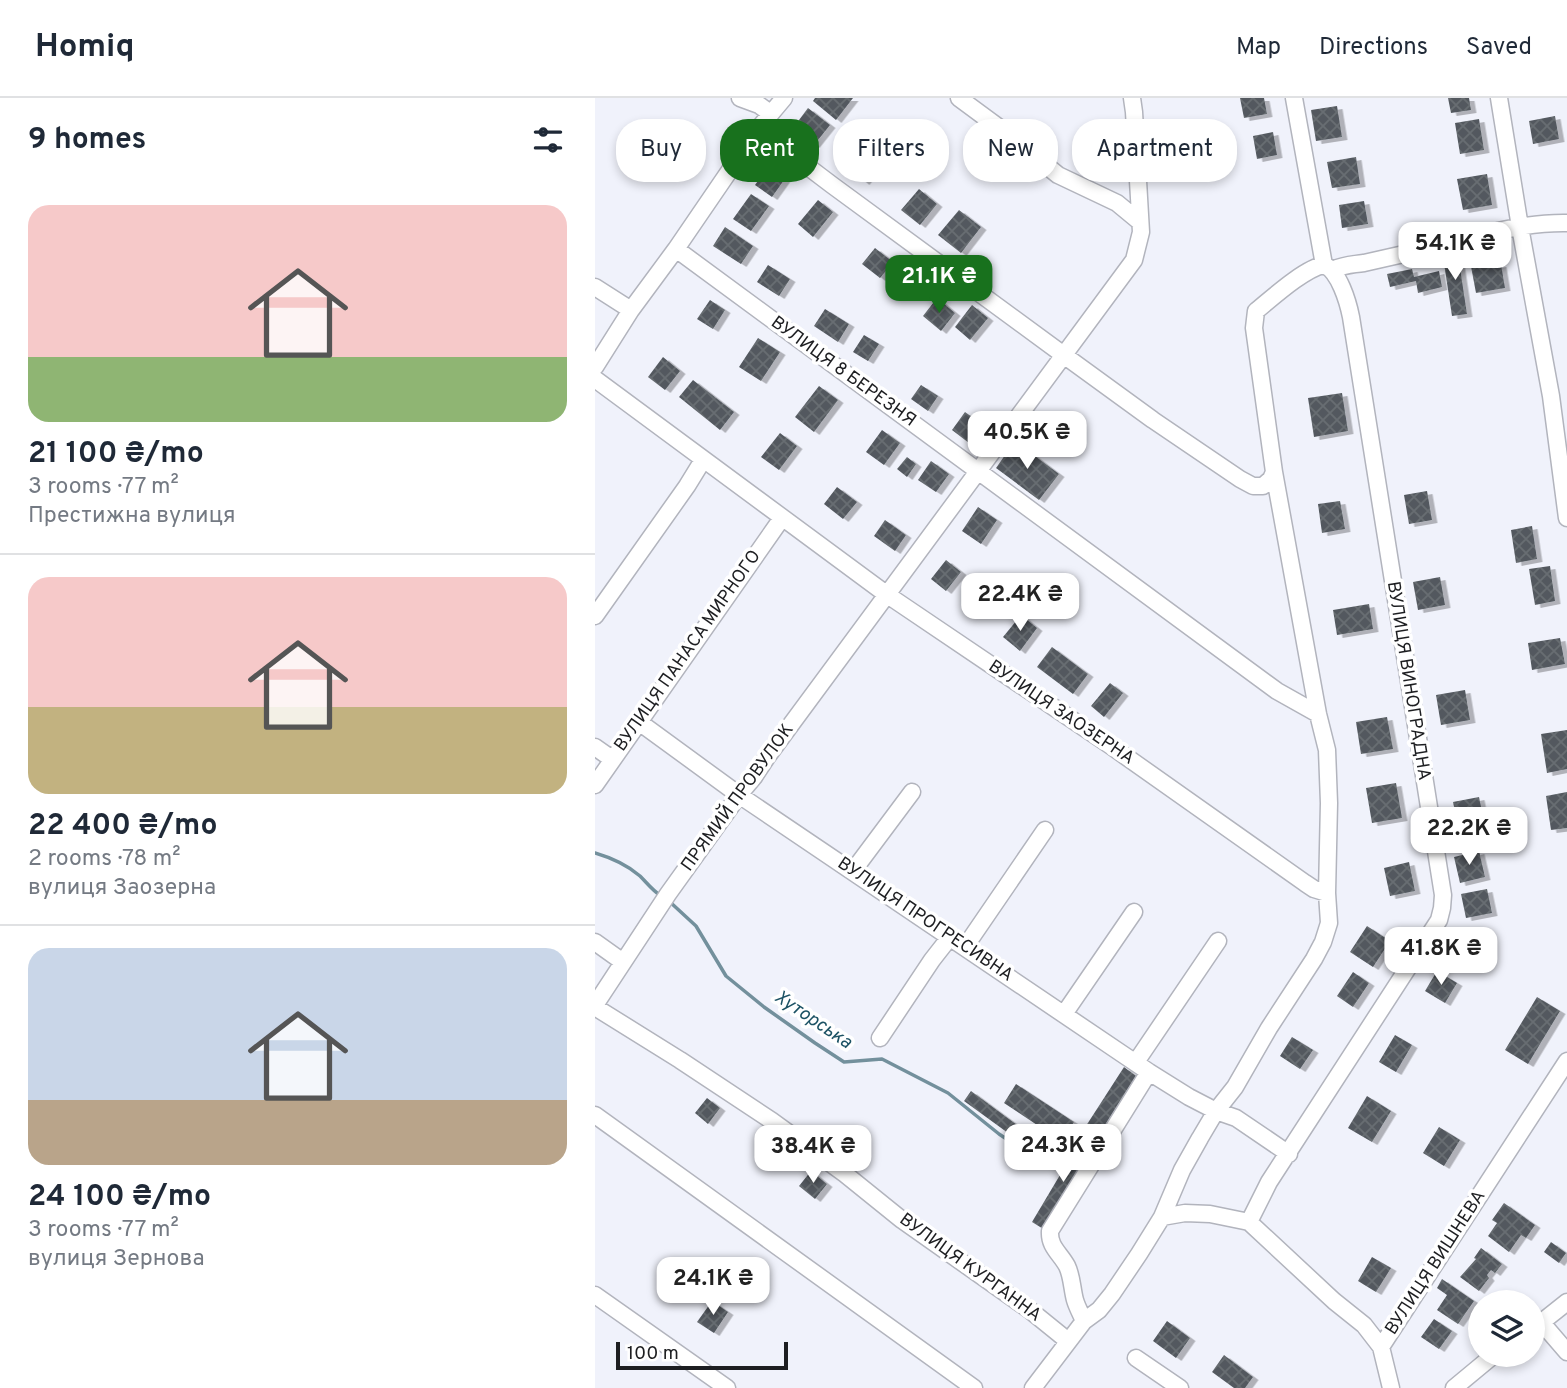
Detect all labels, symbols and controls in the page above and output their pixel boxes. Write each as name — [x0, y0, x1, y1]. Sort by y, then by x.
text: Homiq — [35, 27, 135, 69]
text: Map — [1236, 33, 1281, 63]
text: Directions — [1319, 33, 1428, 63]
text: Saved — [1466, 33, 1532, 63]
chip: Buy — [616, 119, 706, 182]
chip: Rent — [720, 119, 819, 182]
chip: Filters — [833, 119, 949, 182]
chip: New — [963, 119, 1058, 182]
chip: Apartment — [1072, 119, 1237, 182]
icon: filters — [529, 121, 567, 159]
text: 9 homes — [28, 122, 146, 159]
pin: 54.1K ₴ — [1390, 222, 1520, 282]
text: 54.1K ₴ — [1414, 230, 1496, 259]
icon: home — [235, 250, 361, 376]
pin: 21.1K ₴ — [874, 256, 1004, 315]
text: 21.1K ₴ — [901, 263, 977, 292]
street label: ВУЛИЦЯ 8 БЕРЕЗНЯ — [766, 312, 920, 432]
pin: 40.5K ₴ — [962, 412, 1092, 471]
text: 40.5K ₴ — [984, 419, 1070, 448]
text: 21 100 ₴/mo — [28, 436, 204, 473]
text: 3 rooms · 77 m² — [28, 473, 179, 502]
text: Престижна вулиця — [28, 502, 236, 531]
street label: ВУЛИЦЯ ПАНАСА МИРНОГО — [610, 546, 766, 756]
pin: 22.4K ₴ — [955, 574, 1085, 633]
street label: ВУЛИЦЯ ВИНОГРАДНА — [1381, 580, 1435, 782]
text: 22.4K ₴ — [977, 581, 1063, 610]
icon: home — [235, 622, 361, 748]
street label: ВУЛИЦЯ ЗАОЗЕРНА — [983, 656, 1139, 770]
street label: ПРЯМИЙ ПРОВУЛОК — [675, 718, 799, 876]
text: 22 400 ₴/mo — [28, 808, 217, 845]
pin: 22.2K ₴ — [1404, 808, 1534, 867]
text: 22.2K ₴ — [1427, 815, 1511, 844]
text: 2 rooms · 78 m² — [28, 845, 181, 874]
street label: ВУЛИЦЯ ПРОГРЕСИВНА — [833, 852, 1017, 988]
text: вулиця Заозерна — [28, 874, 216, 903]
pin: 41.8K ₴ — [1376, 928, 1506, 987]
text: 41.8K ₴ — [1400, 935, 1482, 964]
water label: Хуторська — [770, 985, 857, 1055]
icon: home — [235, 993, 361, 1119]
pin: 24.3K ₴ — [998, 1124, 1128, 1184]
pin: 38.4K ₴ — [748, 1126, 878, 1185]
text: 24.3K ₴ — [1020, 1132, 1106, 1161]
text: 38.4K ₴ — [770, 1133, 856, 1162]
text: 24 100 ₴/mo — [28, 1179, 211, 1216]
street label: ВУЛИЦЯ ВИШНЕВА — [1381, 1186, 1491, 1340]
street label: ВУЛИЦЯ КУРГАННА — [894, 1209, 1046, 1327]
text: 3 rooms · 77 m² — [28, 1216, 179, 1245]
text: вулиця Зернова — [28, 1245, 205, 1274]
pin: 24.1K ₴ — [648, 1258, 778, 1317]
text: 24.1K ₴ — [673, 1265, 753, 1294]
map controls — [1468, 1290, 1545, 1367]
button: layers — [1468, 1290, 1545, 1367]
scale bar — [616, 1339, 787, 1371]
text: 100 m — [627, 1342, 679, 1366]

